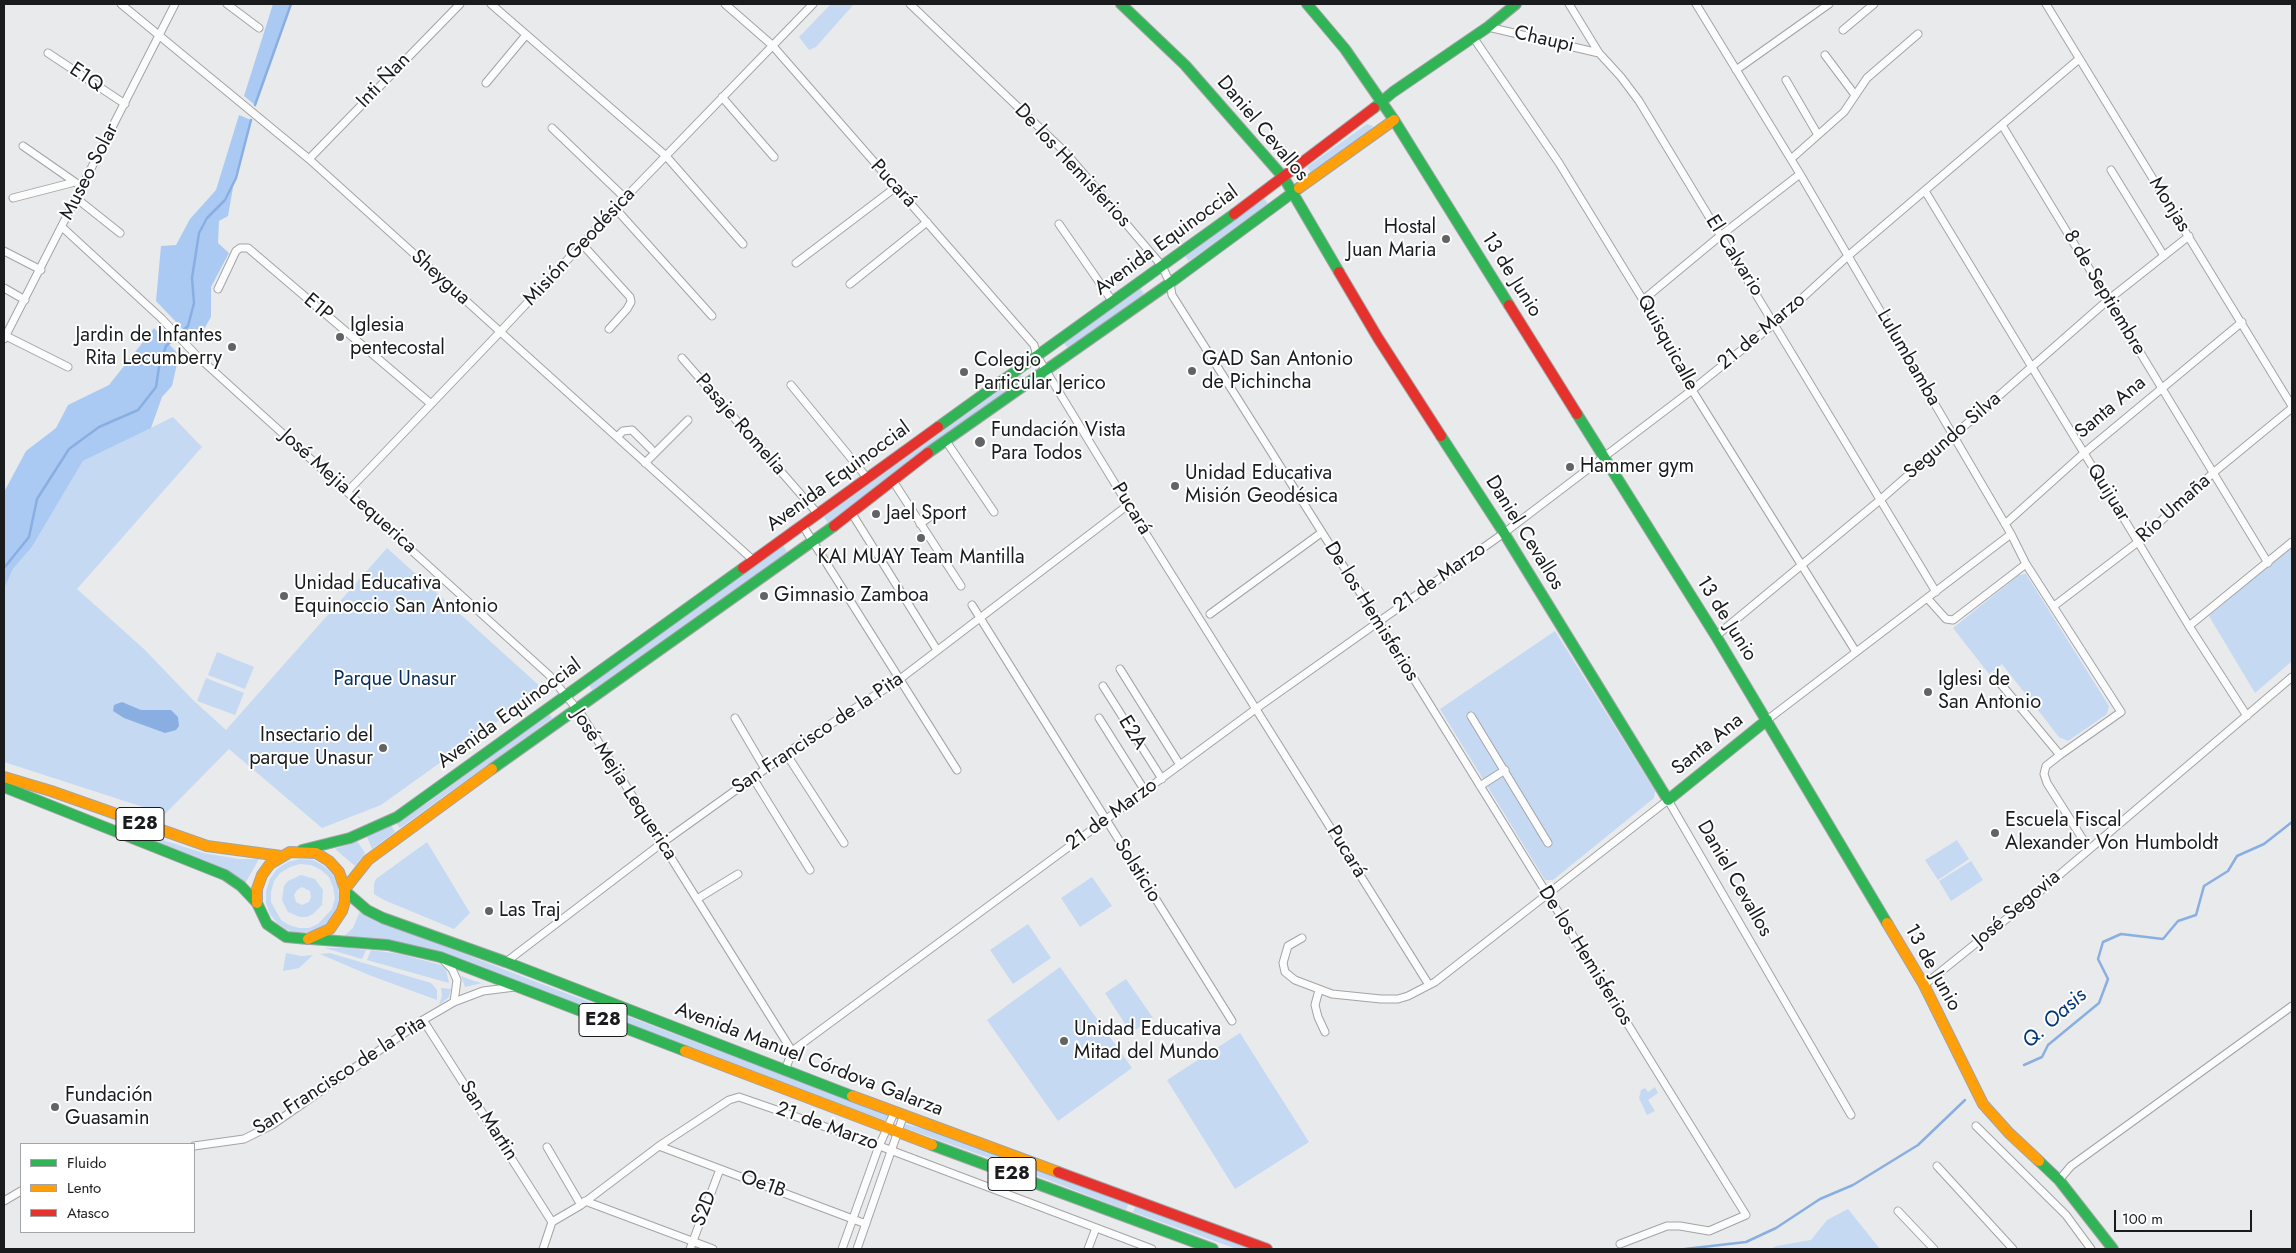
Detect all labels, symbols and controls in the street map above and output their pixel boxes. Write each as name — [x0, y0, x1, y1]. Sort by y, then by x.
street label: Chaupi — [1512, 21, 1576, 59]
street label: Inti Ñan — [352, 49, 416, 113]
street label: E1Q — [64, 58, 108, 98]
street label: Daniel Cevallos — [1211, 71, 1313, 187]
street label: De los Hemisferios — [1009, 99, 1135, 233]
street label: Museo Solar — [55, 120, 125, 224]
street label: Pucará — [865, 155, 921, 213]
street label: Monjas — [2143, 173, 2195, 237]
street label: Avenida Equinoccial — [1090, 181, 1244, 301]
street label: Misión Geodésica — [519, 183, 641, 311]
street label: El Calvario — [1700, 211, 1768, 301]
place label: Hostal Juan Maria — [1347, 216, 1436, 263]
street label: 8 de Septiembre — [2057, 226, 2151, 360]
street label: 13 de Junio — [1476, 228, 1546, 322]
marker: Hostal Juan Maria — [1440, 233, 1452, 245]
street label: Sheygua — [405, 245, 475, 311]
street label: 21 de Marzo — [1713, 288, 1811, 376]
street label: E1P — [298, 289, 338, 327]
street label: Quisquicalle — [1631, 291, 1703, 395]
street label: Lulumbamba — [1871, 305, 1945, 411]
place label: Iglesia pentecostal — [350, 314, 445, 361]
place label: Jardin de Infantes Rita Lecumberry — [76, 324, 222, 371]
marker: Iglesia pentecostal — [334, 331, 346, 343]
marker: Jardin de Infantes Rita Lecumberry — [226, 341, 238, 353]
place label: GAD San Antonio de Pichincha — [1202, 348, 1353, 395]
place label: Colegio Particular Jerico — [974, 349, 1106, 396]
marker: GAD San Antonio de Pichincha — [1186, 365, 1198, 377]
marker: Colegio Particular Jerico — [958, 366, 970, 378]
street label: Pasaje Romelia — [689, 369, 791, 481]
street label: Santa Ana — [2071, 372, 2151, 444]
street label: Segundo Silva — [1899, 387, 2007, 485]
street label: Avenida Equinoccial — [762, 417, 916, 537]
place label: Fundación Vista Para Todos — [991, 419, 1126, 466]
street label: José Mejia Lequerica — [275, 424, 421, 560]
marker: Fundación Vista Para Todos — [973, 435, 987, 449]
place label: Hammer gym — [1580, 455, 1694, 479]
street label: Quijuar — [2081, 460, 2135, 526]
marker: Hammer gym — [1564, 461, 1576, 473]
place label: Unidad Educativa Misión Geodésica — [1185, 462, 1338, 509]
street label: Río Umaña — [2132, 470, 2216, 548]
street label: Daniel Cevallos — [1479, 471, 1569, 595]
street label: Pucará — [1106, 479, 1156, 539]
marker: Unidad Educativa Misión Geodésica — [1169, 480, 1181, 492]
place label: Jael Sport — [886, 502, 966, 526]
marker: Jael Sport — [870, 508, 882, 520]
marker: KAI MUAY Team Mantilla — [915, 532, 927, 544]
street label: 21 de Marzo — [1389, 537, 1491, 619]
street label: De los Hemisferios — [1318, 538, 1424, 686]
place label: KAI MUAY Team Mantilla — [817, 546, 1025, 570]
place label: Unidad Educativa Equinoccio San Antonio — [294, 572, 498, 619]
street label: 13 de Junio — [1691, 572, 1761, 666]
place label: Gimnasio Zamboa — [774, 584, 929, 608]
marker: Unidad Educativa Equinoccio San Antonio — [278, 590, 290, 602]
marker: Gimnasio Zamboa — [758, 590, 770, 602]
street label: Avenida Equinoccial — [433, 654, 587, 774]
park label: Parque Unasur — [334, 668, 456, 692]
street label: San Francisco de la Pita — [728, 668, 908, 800]
place label: Iglesi de San Antonio — [1938, 668, 2041, 715]
marker: Iglesi de San Antonio — [1922, 686, 1934, 698]
street label: José Mejia Lequerica — [566, 705, 682, 865]
street label: Santa Ana — [1667, 709, 1749, 781]
street label: E2A — [1112, 712, 1152, 754]
place label: Insectario del parque Unasur — [249, 724, 373, 771]
marker: Insectario del parque Unasur — [377, 742, 389, 754]
street label: 21 de Marzo — [1062, 774, 1162, 856]
road number: E28 — [116, 808, 164, 841]
place label: Escuela Fiscal Alexander Von Humboldt — [2005, 809, 2218, 856]
street label: Daniel Cevallos — [1691, 817, 1777, 941]
street label: Pucará — [1321, 822, 1371, 882]
marker: Escuela Fiscal Alexander Von Humboldt — [1989, 827, 2001, 839]
street label: Solsticio — [1108, 835, 1166, 907]
street label: José Segovia — [1968, 865, 2066, 953]
street label: De los Hemisferios — [1532, 882, 1638, 1030]
place label: Las Traj — [499, 899, 561, 923]
marker: Las Traj — [483, 905, 495, 917]
street label: 13 de Junio — [1898, 920, 1966, 1016]
water label: Q. Oasis — [2018, 984, 2092, 1054]
street label: Avenida Manuel Córdova Galarza — [672, 998, 946, 1122]
road number: E28 — [579, 1004, 627, 1036]
street label: San Francisco de la Pita — [249, 1011, 431, 1141]
place label: Unidad Educativa Mitad del Mundo — [1074, 1018, 1221, 1065]
marker: Unidad Educativa Mitad del Mundo — [1058, 1035, 1070, 1047]
street label: San Martin — [453, 1077, 523, 1165]
place label: Fundación Guasamin — [65, 1084, 153, 1131]
street label: 21 de Marzo — [773, 1097, 881, 1157]
marker: Fundación Guasamin — [49, 1101, 61, 1113]
legend — [20, 1143, 195, 1233]
text: Fluido — [67, 1152, 106, 1174]
road number: E28 — [988, 1158, 1036, 1190]
street label: Oe1B — [737, 1166, 789, 1204]
text: Lento — [67, 1177, 101, 1199]
street label: S2D — [687, 1188, 723, 1230]
scale bar — [2116, 1200, 2254, 1232]
text: Atasco — [67, 1202, 109, 1224]
text: 100 m — [2122, 1208, 2163, 1230]

